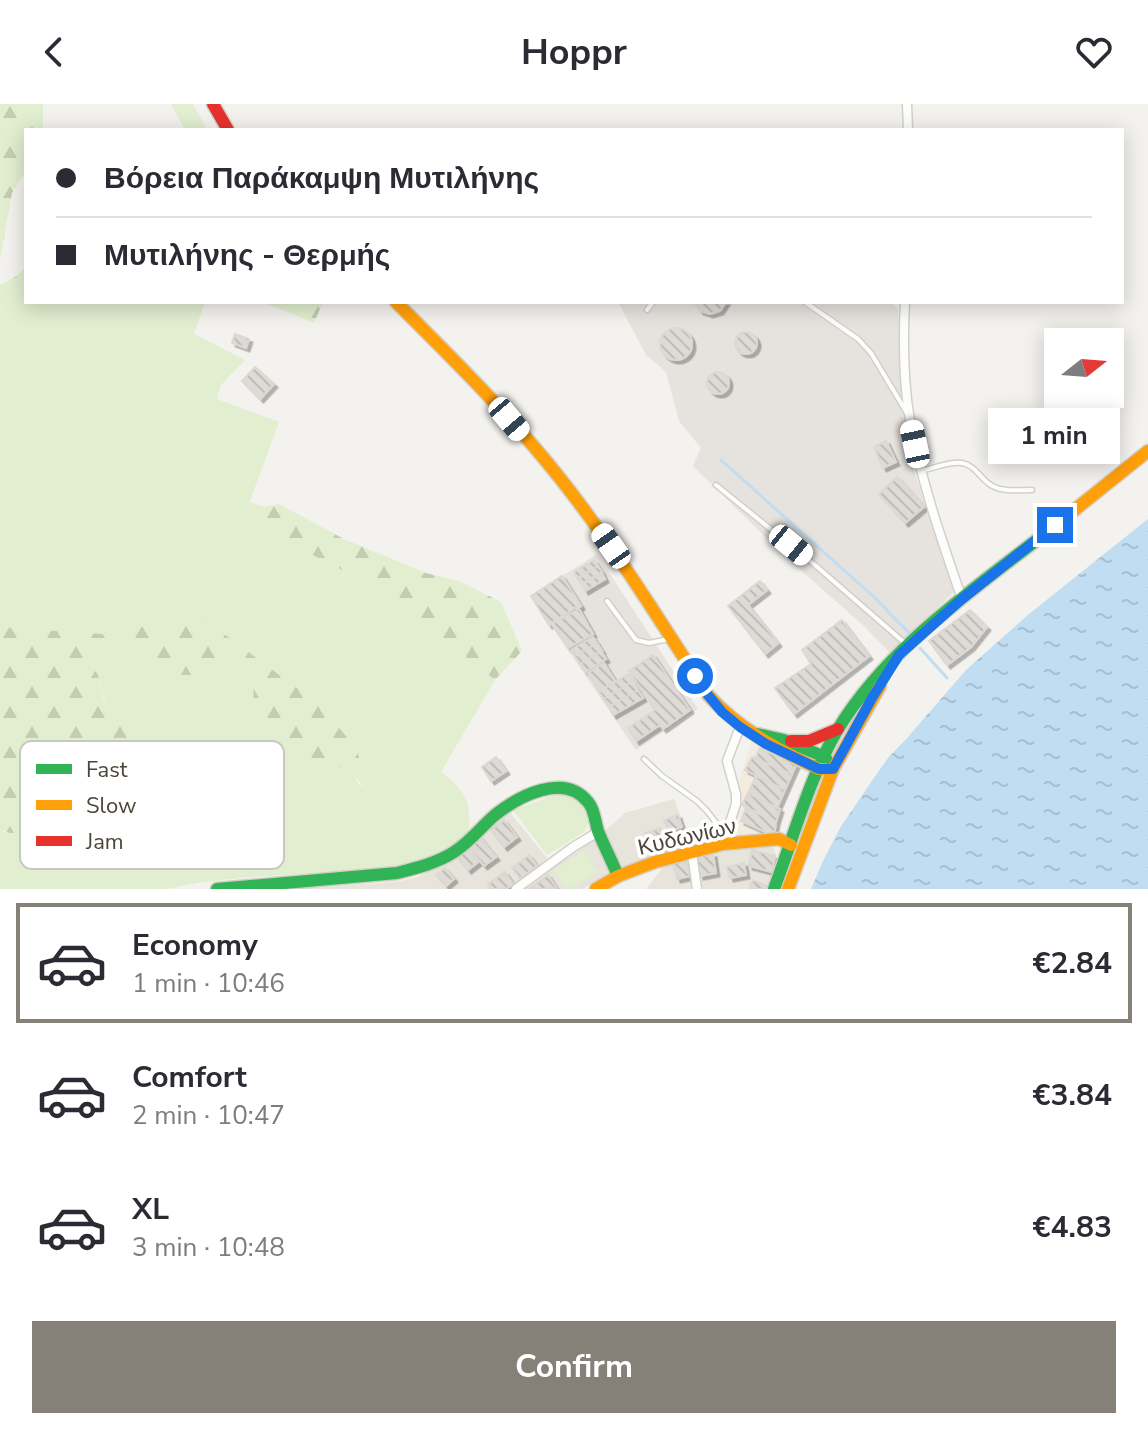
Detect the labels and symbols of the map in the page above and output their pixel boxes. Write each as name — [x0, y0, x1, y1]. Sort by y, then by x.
north arrow — [1044, 328, 1124, 408]
car — [484, 393, 534, 445]
callout: 1 min — [989, 409, 1121, 465]
car — [898, 418, 932, 470]
route end — [1037, 507, 1073, 543]
car — [587, 519, 635, 573]
car — [765, 521, 817, 569]
route start — [677, 658, 713, 694]
legend — [20, 741, 284, 869]
text: Fast — [86, 755, 128, 785]
text: Slow — [86, 791, 137, 821]
street label: Κυδωνίων — [635, 811, 739, 863]
text: Jam — [85, 827, 124, 857]

